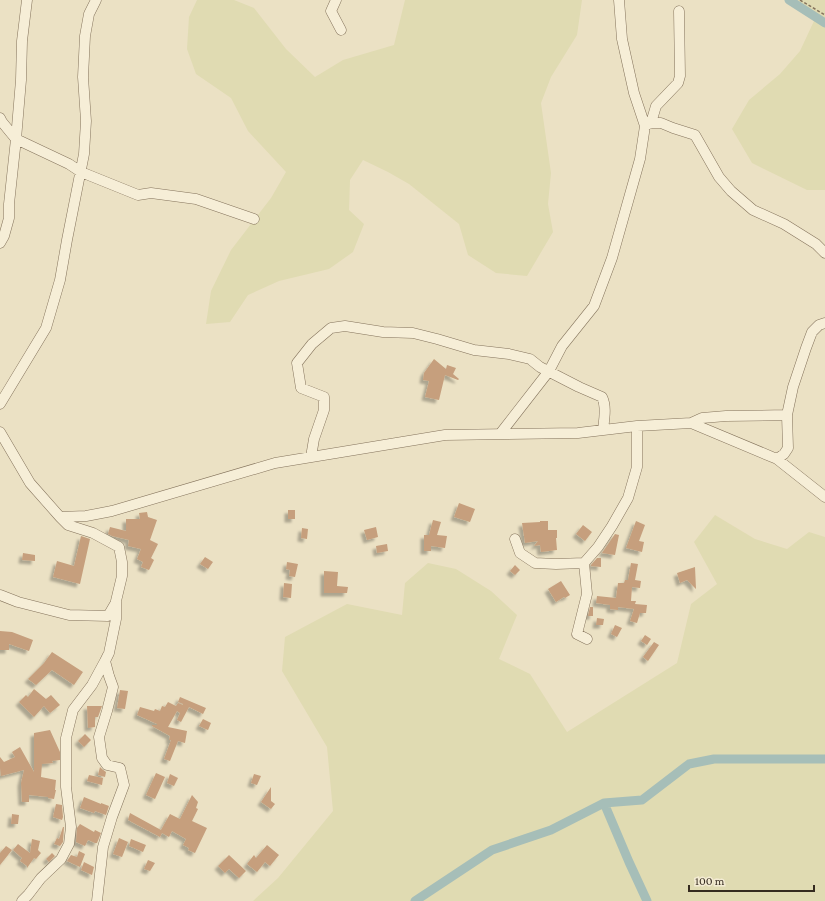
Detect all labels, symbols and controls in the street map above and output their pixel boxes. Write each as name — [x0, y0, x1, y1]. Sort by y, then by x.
scale bar — [689, 867, 814, 893]
text: 100 m — [695, 874, 725, 888]

